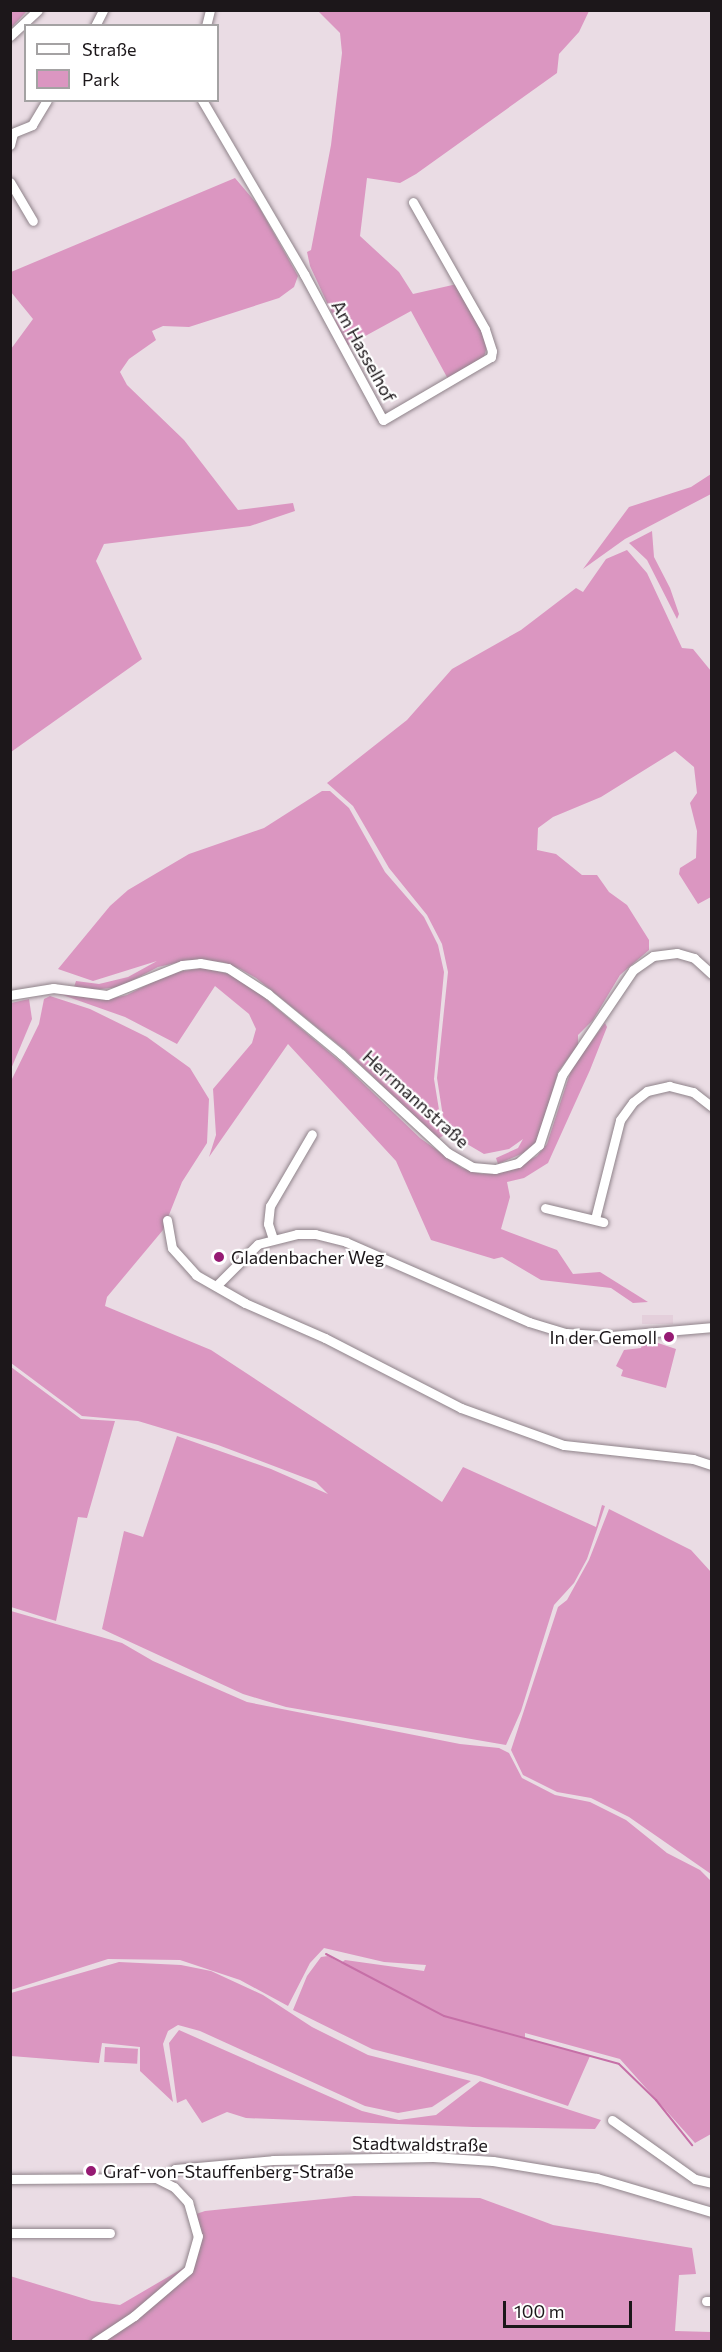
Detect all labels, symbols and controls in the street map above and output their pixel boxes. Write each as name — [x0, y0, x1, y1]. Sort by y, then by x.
legend — [24, 24, 219, 102]
text: Straße — [82, 38, 137, 60]
text: Park — [82, 68, 120, 90]
street label: Am Hasselhof — [327, 296, 401, 406]
street label: Herrmannstraße — [358, 1046, 474, 1152]
place label: Gladenbacher Weg — [231, 1246, 384, 1268]
marker: Gladenbacher Weg — [212, 1250, 226, 1264]
place label: In der Gemoll — [549, 1326, 657, 1348]
marker: In der Gemoll — [662, 1330, 676, 1344]
street label: Stadtwaldstraße — [352, 2132, 488, 2156]
place label: Graf-von-Stauffenberg-Straße — [103, 2160, 354, 2182]
marker: Graf-von-Stauffenberg-Straße — [84, 2164, 98, 2178]
scale bar — [506, 2289, 635, 2327]
text: 100 m — [514, 2300, 564, 2322]

